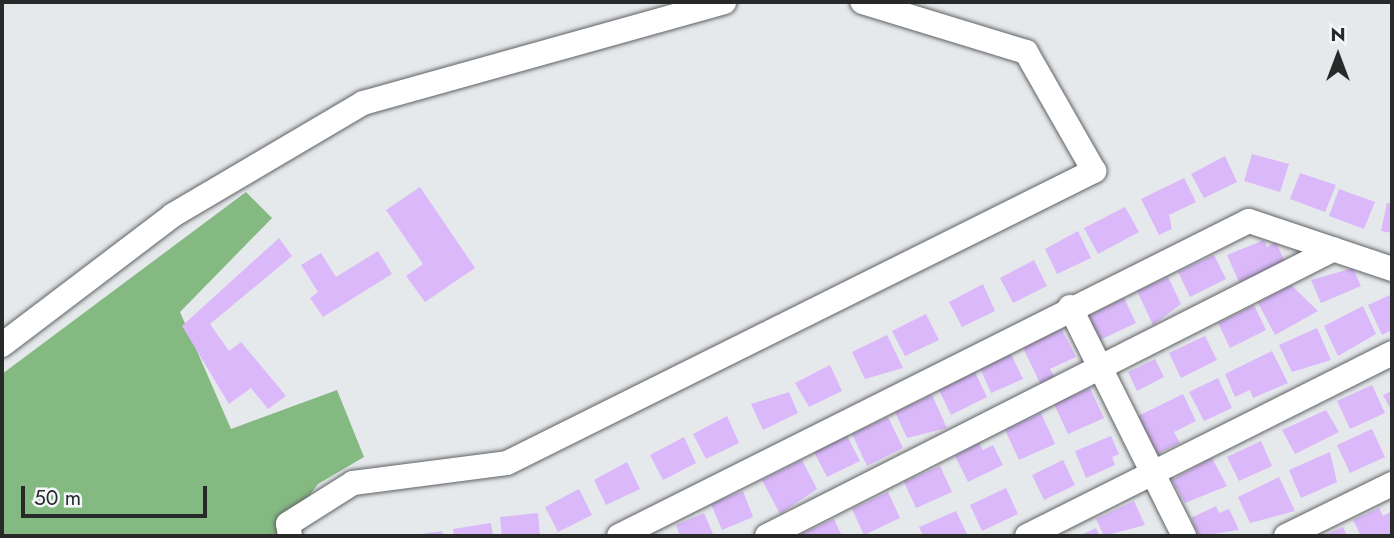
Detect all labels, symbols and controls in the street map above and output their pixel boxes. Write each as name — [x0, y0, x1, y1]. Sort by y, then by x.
north arrow — [1303, 21, 1373, 91]
text: N — [1330, 21, 1346, 48]
scale bar — [24, 472, 210, 516]
text: 50 m — [34, 483, 81, 513]

